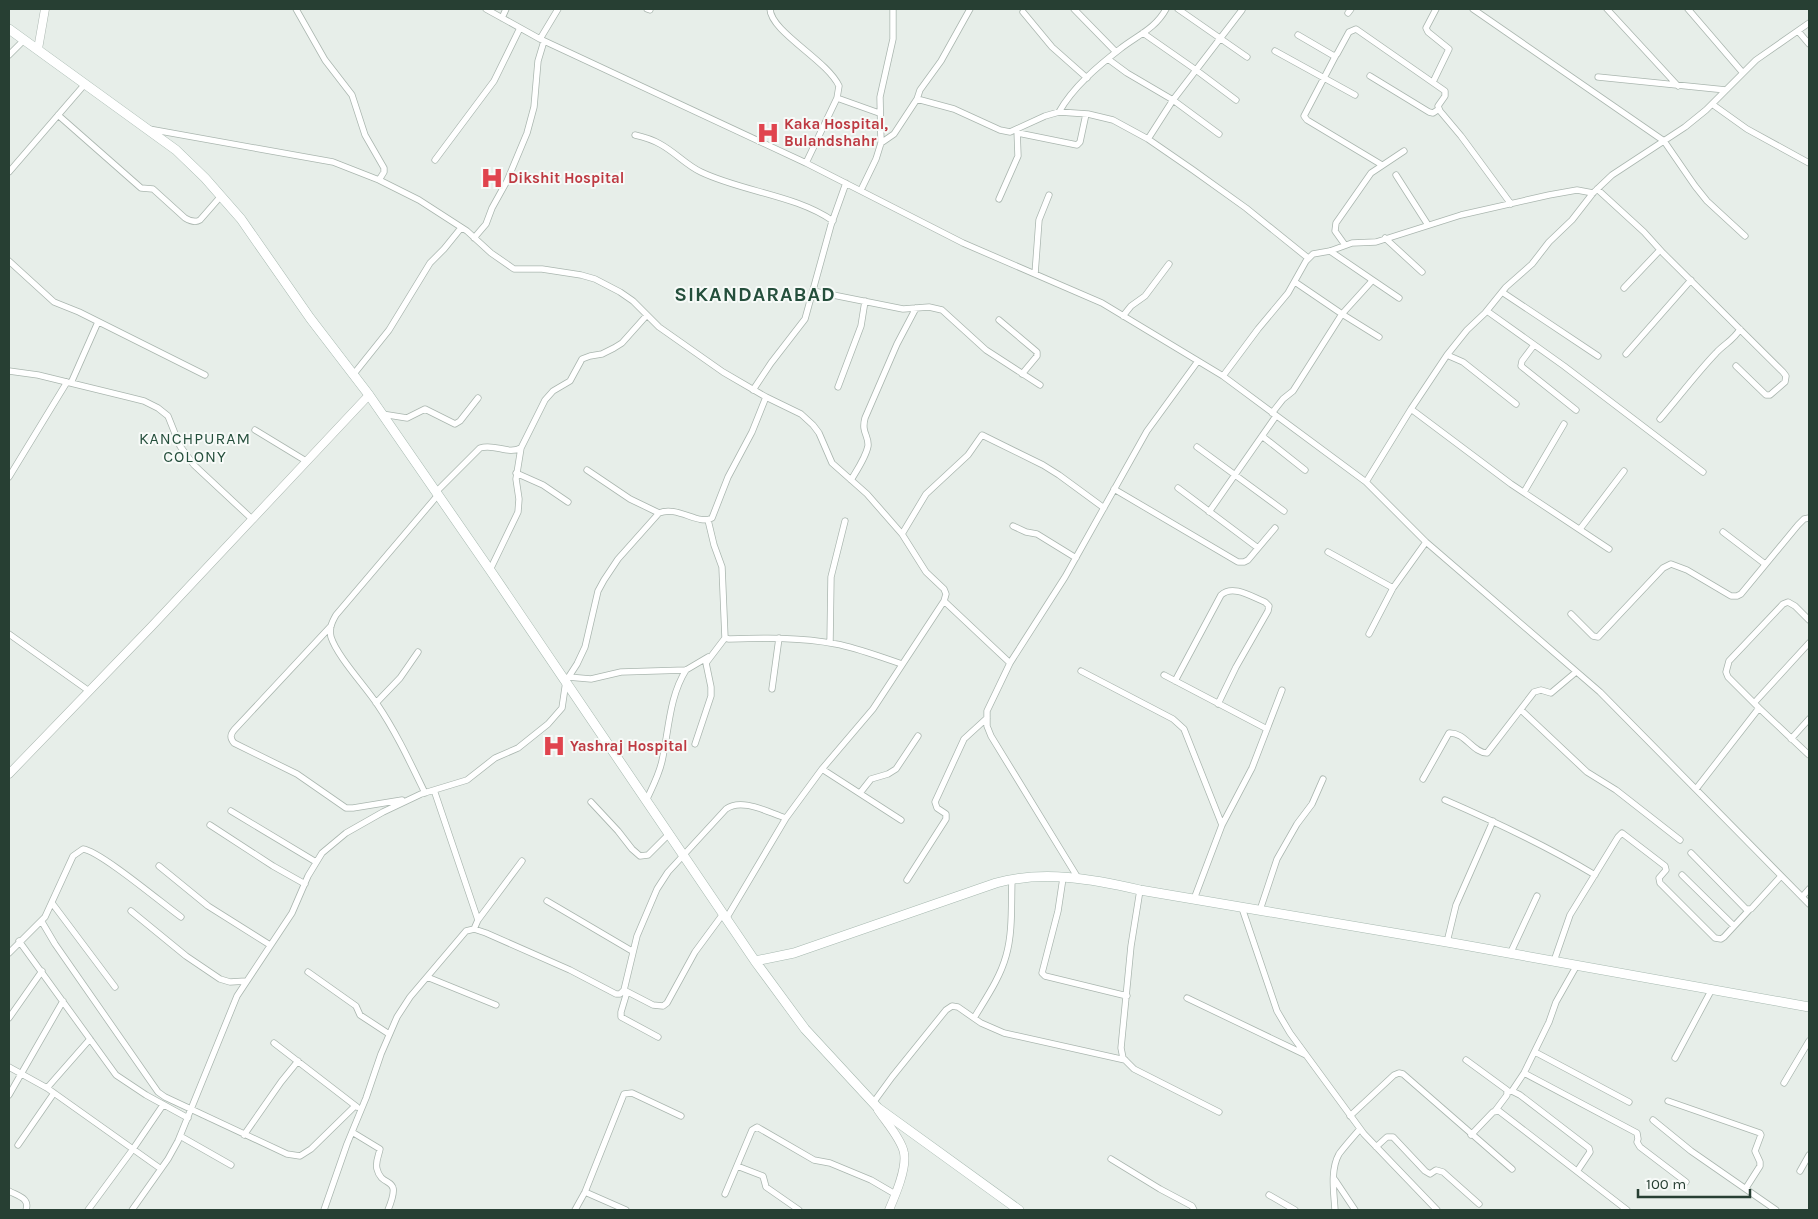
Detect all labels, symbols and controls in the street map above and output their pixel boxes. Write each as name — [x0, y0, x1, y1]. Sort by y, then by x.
place label: Kaka Hospital, Bulandshahr — [784, 115, 888, 150]
hospital icon: Kaka Hospital, Bulandshahr — [755, 120, 781, 146]
hospital icon: Dikshit Hospital — [479, 165, 505, 191]
place label: Dikshit Hospital — [508, 169, 624, 187]
district label: SIKANDARABAD — [674, 283, 836, 306]
district label: KANCHPURAM COLONY — [139, 429, 251, 466]
hospital icon: Yashraj Hospital — [541, 733, 567, 759]
place label: Yashraj Hospital — [570, 737, 688, 755]
scale bar — [1638, 1166, 1750, 1198]
text: 100 m — [1646, 1175, 1686, 1193]

